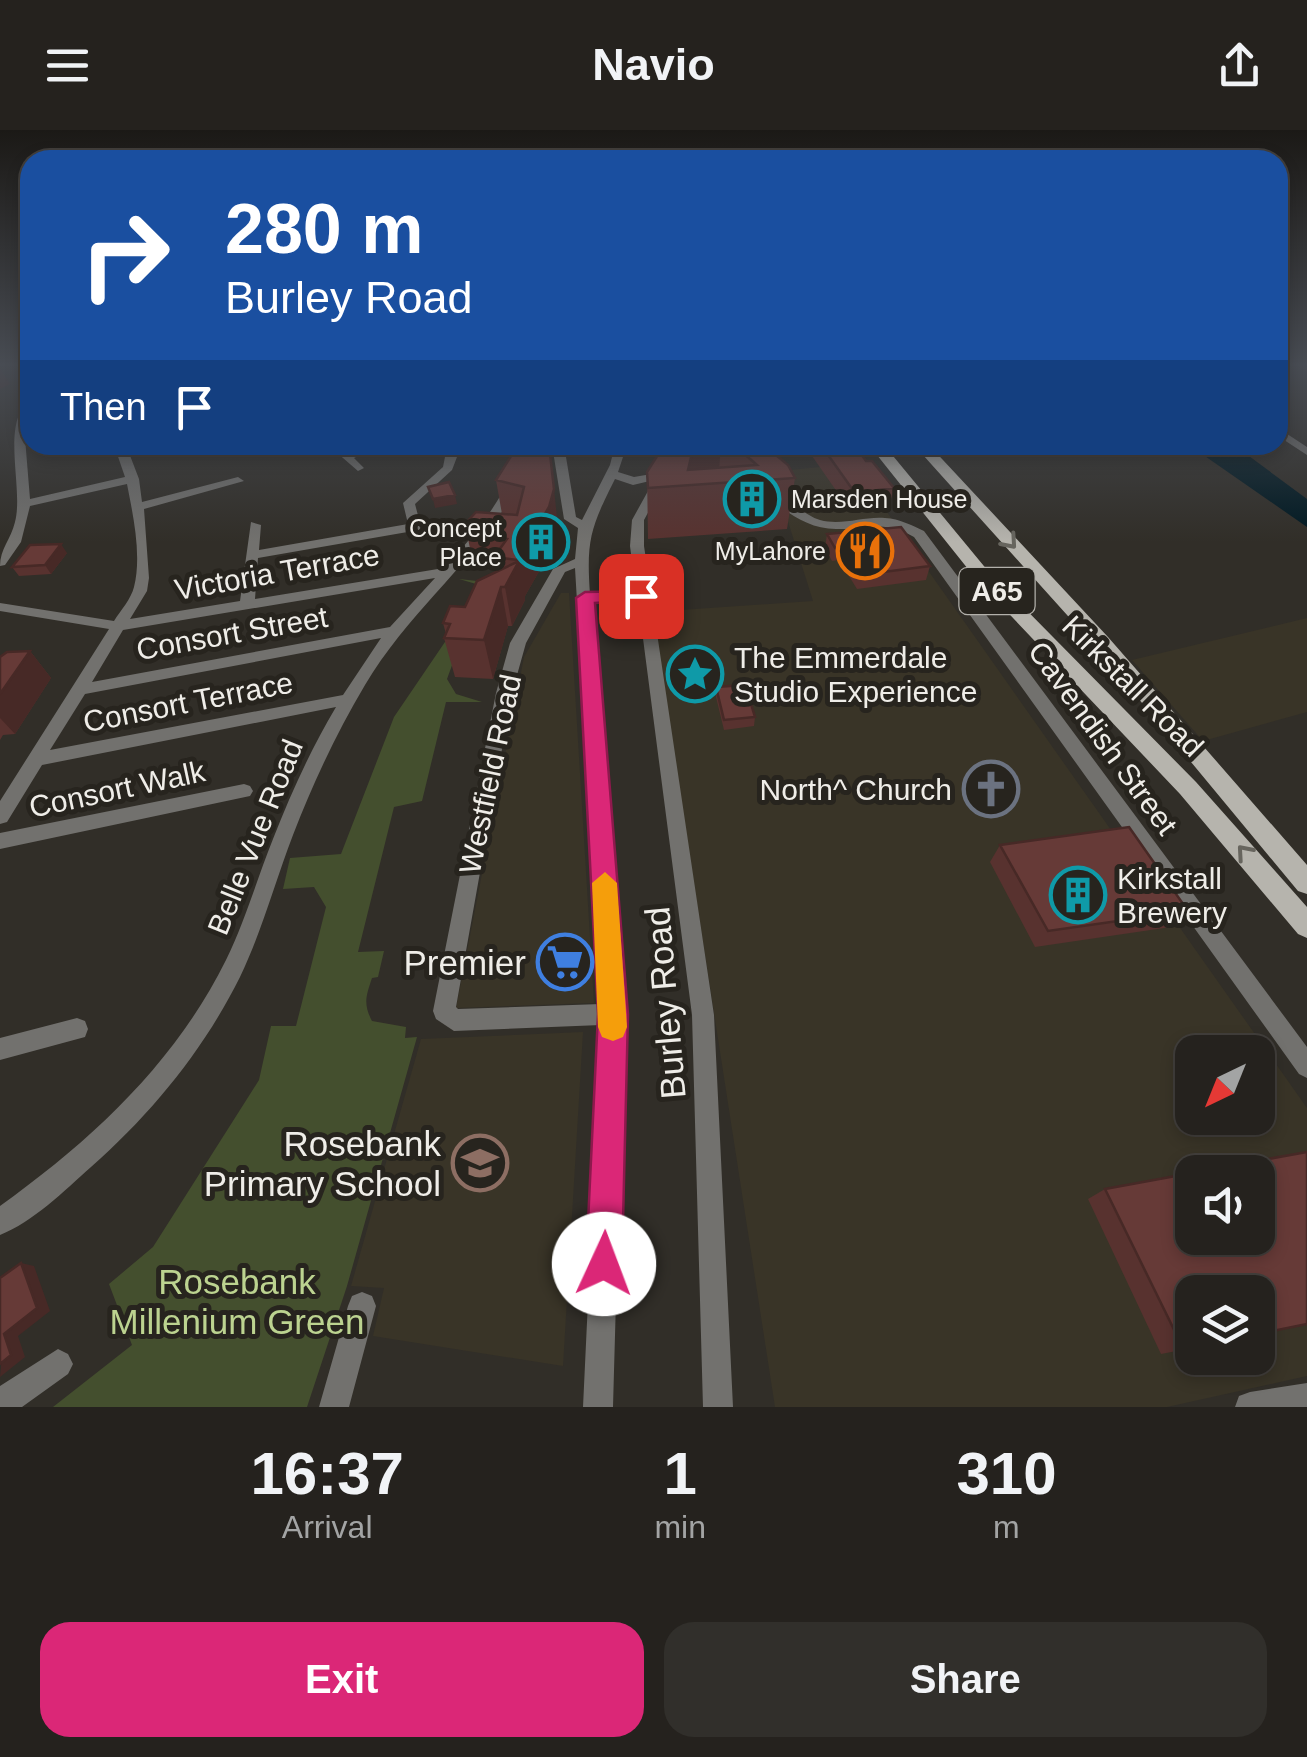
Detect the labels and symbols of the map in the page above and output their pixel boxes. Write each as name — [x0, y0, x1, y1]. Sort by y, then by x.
building icon: Marsden House — [722, 469, 782, 529]
place label: Marsden House — [791, 485, 967, 513]
building icon: Concept Place — [511, 512, 571, 572]
place label: Concept Place — [409, 514, 502, 571]
restaurant icon: MyLahore — [835, 521, 895, 581]
one-way arrow — [999, 531, 1017, 549]
place label: MyLahore — [715, 537, 826, 565]
street label: Victoria Terrace — [172, 538, 382, 606]
pin — [599, 554, 684, 639]
road number: A65 — [960, 568, 1034, 614]
street label: Consort Street — [134, 600, 331, 666]
street label: Kirkstall Road — [1056, 609, 1210, 763]
street label: Cavendish Street — [1022, 635, 1184, 841]
place label: The Emmerdale Studio Experience — [734, 641, 978, 708]
place icon: The Emmerdale Studio Experience — [665, 644, 725, 704]
street label: Consort Terrace — [80, 665, 296, 739]
street label: Westfield Road — [453, 671, 527, 877]
street label: Belle Vue Road — [201, 735, 309, 939]
street label: Consort Walk — [26, 754, 209, 824]
church icon: North^ Church — [961, 759, 1021, 819]
place label: North^ Church — [760, 773, 952, 806]
one-way arrow — [1238, 845, 1256, 864]
place label: Kirkstall Brewery — [1117, 862, 1227, 929]
building icon: Kirkstall Brewery — [1048, 865, 1108, 925]
street label: Burley Road — [637, 905, 693, 1101]
supermarket icon: Premier — [535, 932, 595, 992]
place label: Premier — [403, 943, 526, 982]
north arrow — [1175, 1035, 1275, 1135]
place label: Rosebank Primary School — [204, 1124, 441, 1203]
school or university icon: Rosebank Primary School — [450, 1133, 510, 1193]
position arrow — [552, 1212, 656, 1316]
park label: Rosebank Millenium Green — [110, 1262, 364, 1341]

